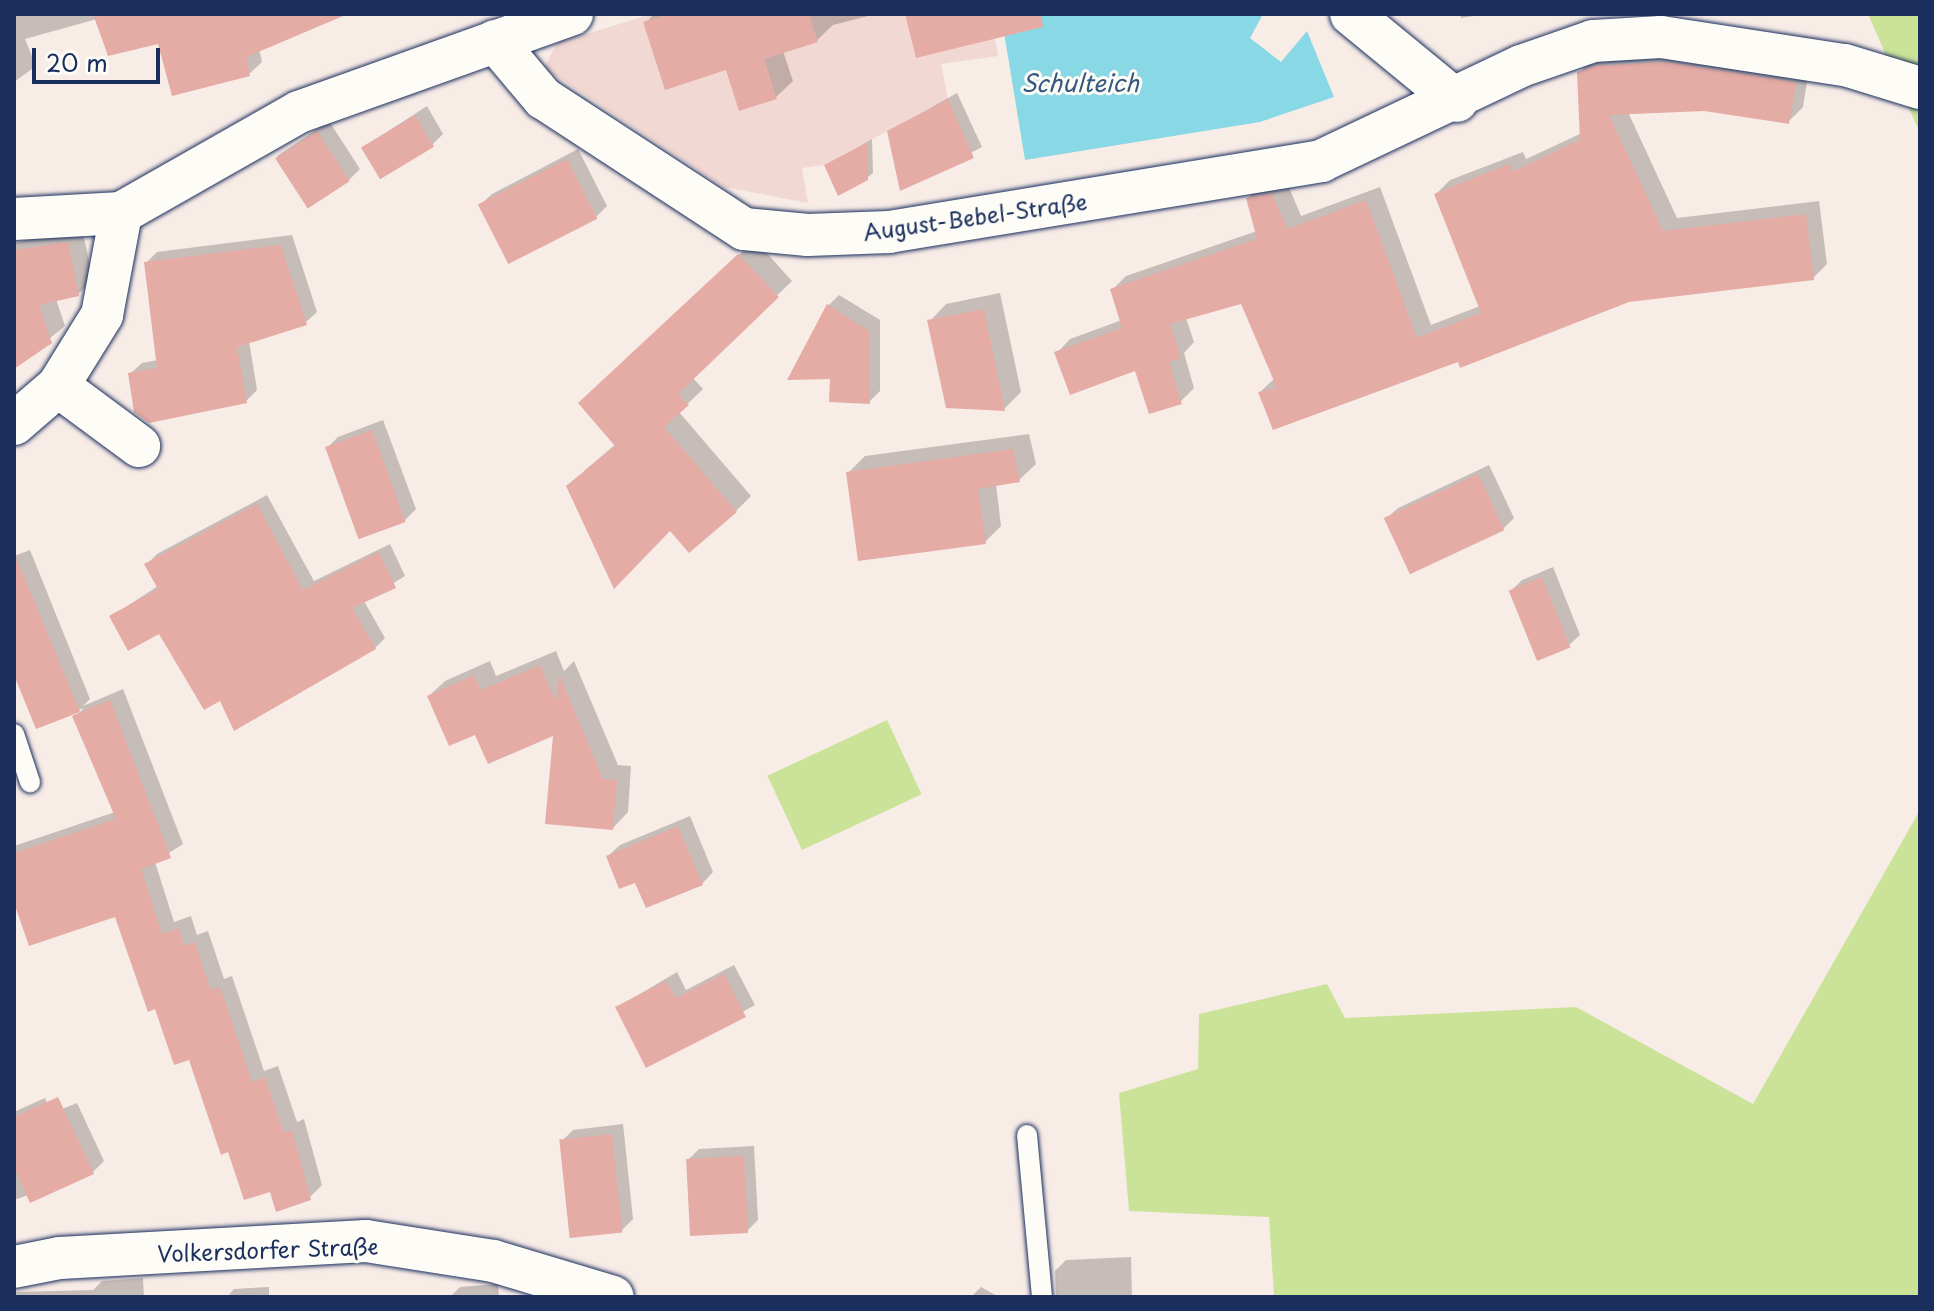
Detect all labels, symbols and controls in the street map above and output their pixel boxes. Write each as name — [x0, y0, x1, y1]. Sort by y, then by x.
scale bar — [36, 32, 164, 82]
text: 20 m — [46, 44, 108, 80]
water label: Schulteich — [1021, 69, 1139, 97]
street label: August-Bebel-Straße — [861, 187, 1089, 245]
street label: Volkersdorfer Straße — [157, 1232, 379, 1266]

